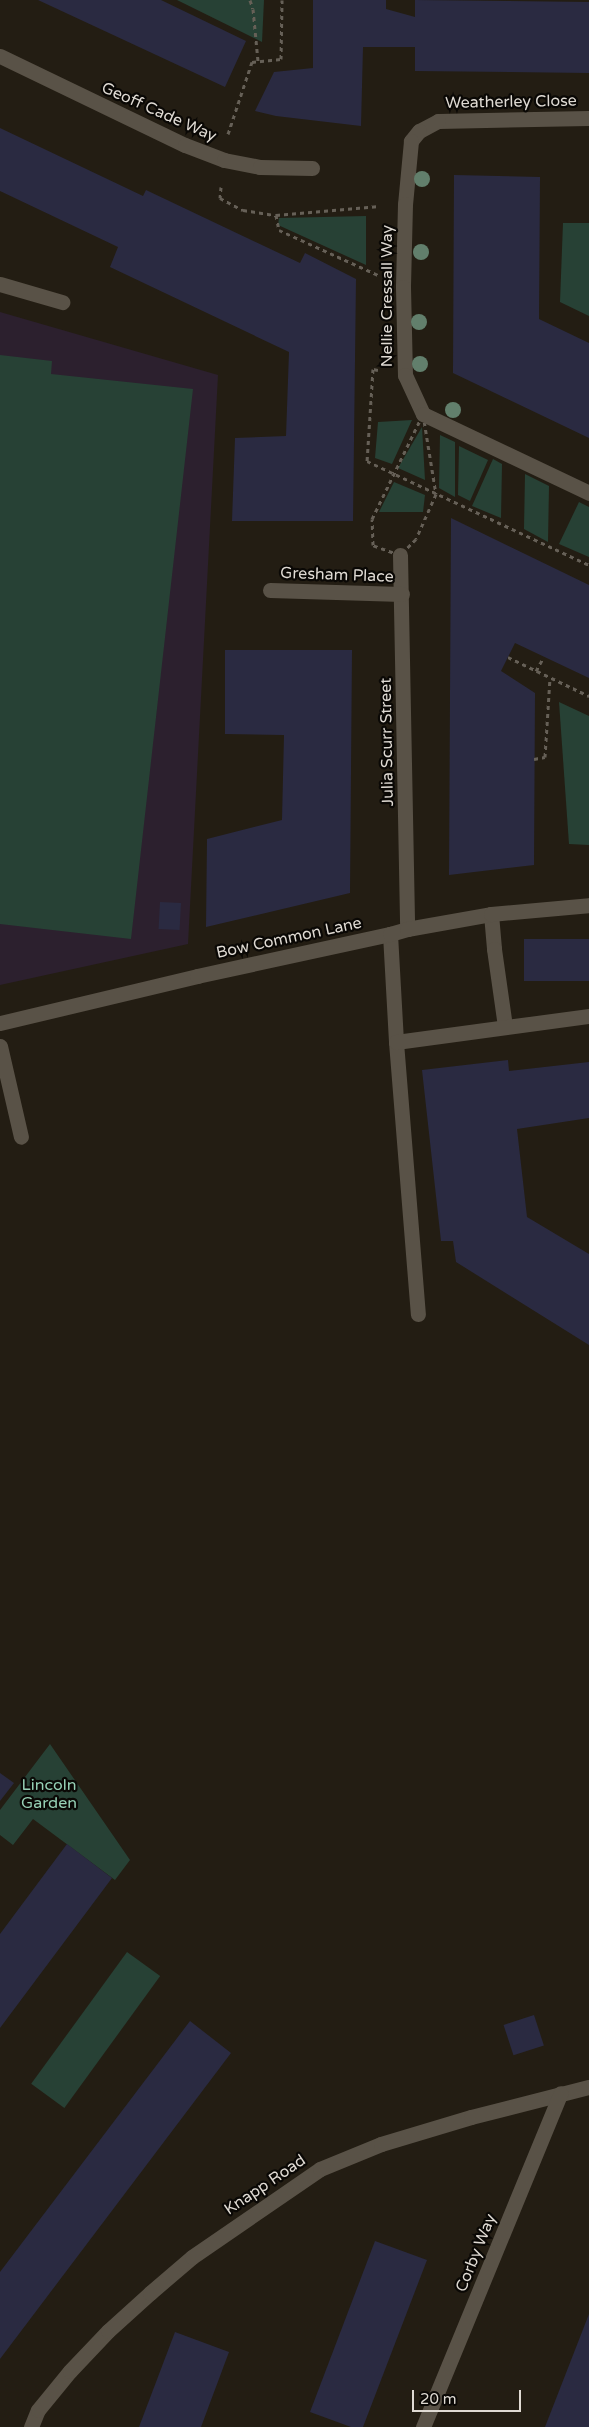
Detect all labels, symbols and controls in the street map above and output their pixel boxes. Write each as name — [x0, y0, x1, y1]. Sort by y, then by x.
street label: Geoff Cade Way — [99, 78, 219, 146]
street label: Weatherley Close — [445, 91, 577, 113]
street label: Nellie Cressall Way — [377, 225, 397, 367]
street label: Gresham Place — [280, 563, 394, 587]
street label: Julia Scurr Street — [376, 678, 398, 806]
street label: Bow Common Lane — [215, 913, 363, 963]
park label: Lincoln Garden — [21, 1775, 77, 1813]
street label: Knapp Road — [221, 2151, 309, 2219]
street label: Corby Way — [452, 2211, 500, 2295]
scale bar — [414, 2380, 523, 2412]
text: 20 m — [420, 2390, 457, 2408]

